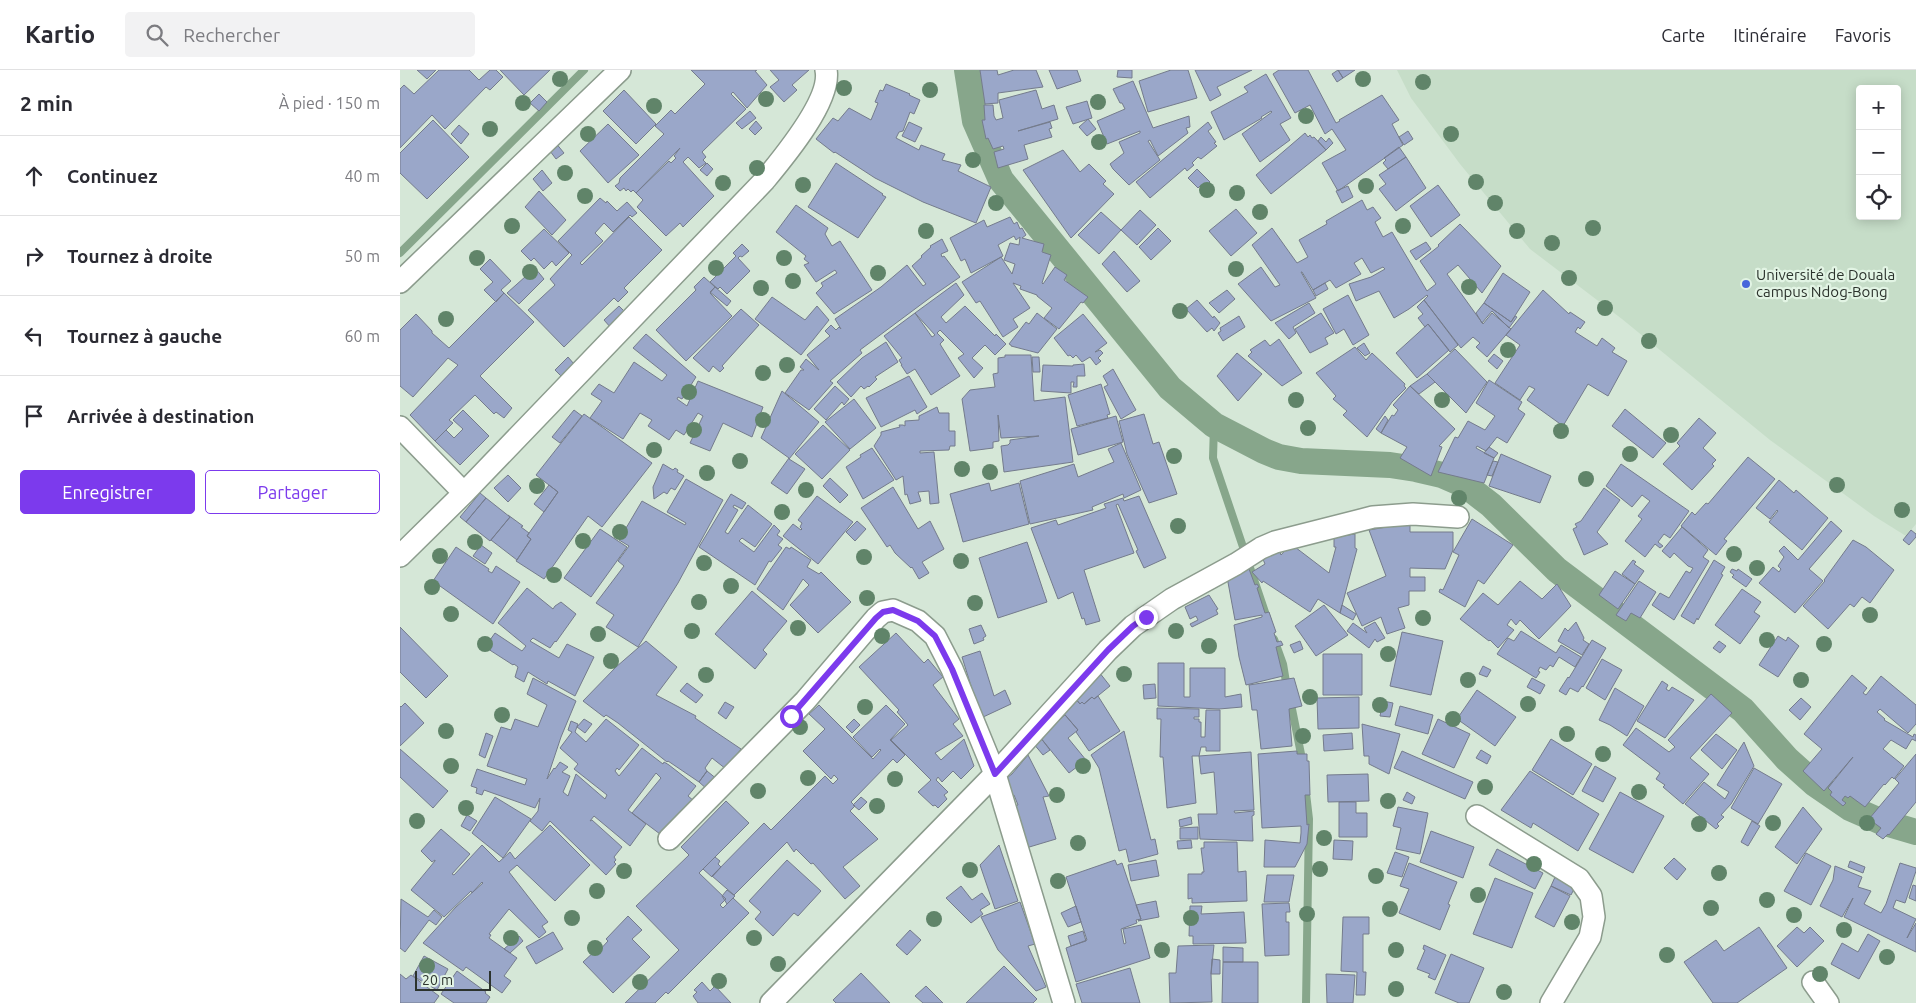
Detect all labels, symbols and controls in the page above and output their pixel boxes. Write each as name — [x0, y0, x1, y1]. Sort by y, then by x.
search box — [125, 12, 475, 57]
text: Kartio — [25, 21, 95, 48]
icon: search — [143, 21, 171, 49]
text: Rechercher — [183, 24, 280, 46]
text: Carte — [1661, 25, 1705, 45]
text: Itinéraire — [1733, 25, 1807, 45]
text: Favoris — [1835, 25, 1891, 45]
map controls — [1856, 85, 1901, 220]
button: + — [1856, 85, 1901, 130]
text: 2 min — [20, 91, 73, 115]
text: À pied · 150 m — [279, 94, 380, 112]
button: − — [1856, 130, 1901, 175]
icon: ahead — [20, 162, 48, 190]
text: Continuez — [67, 165, 157, 187]
text: 40 m — [344, 167, 380, 185]
button: locate — [1856, 175, 1901, 220]
icon: right — [20, 242, 48, 270]
text: Tournez à droite — [67, 245, 213, 267]
text: 50 m — [344, 247, 380, 265]
place label: Université de Douala campus Ndog-Bong — [1756, 266, 1895, 300]
marker: Université de Douala campus Ndog-Bong — [1740, 278, 1752, 290]
icon: left — [20, 322, 48, 350]
text: Tournez à gauche — [67, 325, 222, 347]
text: 60 m — [344, 327, 380, 345]
icon: arrive — [20, 402, 48, 430]
text: Arrivée à destination — [67, 405, 254, 427]
button: Enregistrer — [20, 470, 195, 514]
button: Partager — [205, 470, 380, 514]
route end — [1135, 606, 1158, 629]
route start — [780, 705, 803, 728]
scale bar — [415, 968, 491, 991]
text: 20 m — [422, 972, 453, 988]

